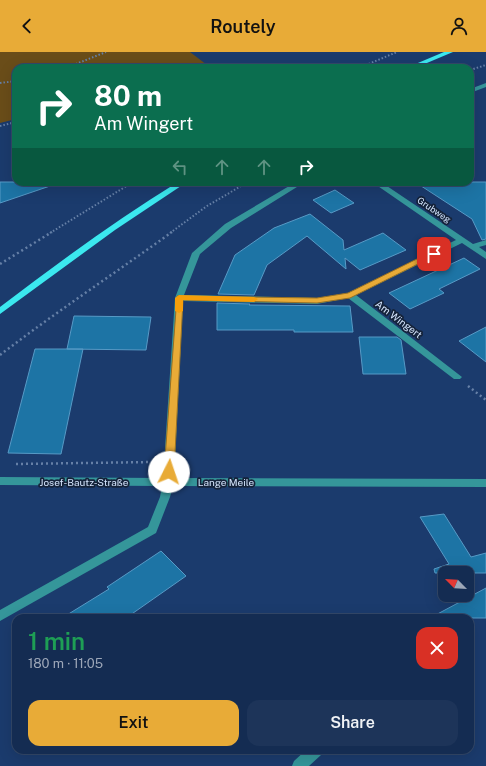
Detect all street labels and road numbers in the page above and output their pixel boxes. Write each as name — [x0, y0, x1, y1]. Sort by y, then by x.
street label: Grubweg — [415, 194, 454, 225]
street label: Am Wingert — [373, 298, 425, 340]
street label: Josef-Bautz-Straße — [40, 476, 129, 488]
street label: Lange Meile — [198, 476, 255, 488]

